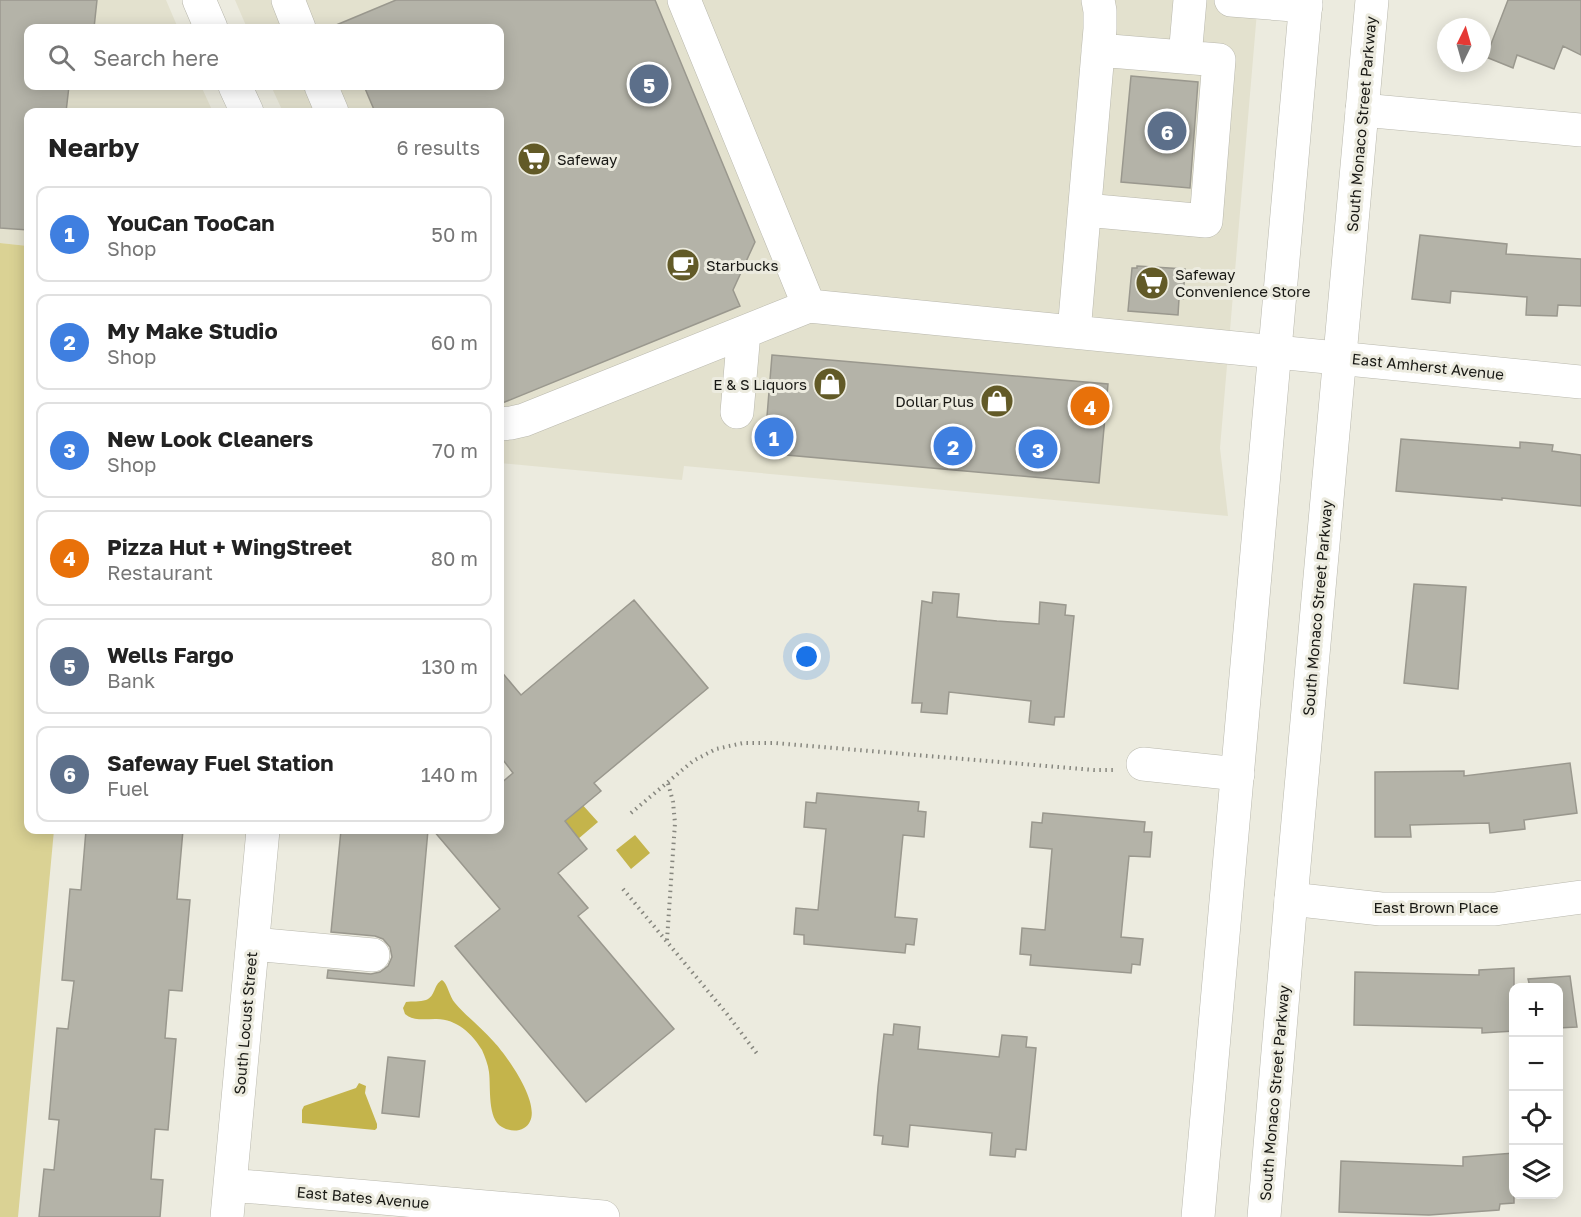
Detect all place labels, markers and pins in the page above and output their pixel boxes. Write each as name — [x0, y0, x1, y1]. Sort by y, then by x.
pin: 5 — [630, 62, 668, 106]
pin: 6 — [1148, 108, 1186, 154]
supermarket icon: Safeway — [516, 141, 552, 177]
place label: Safeway — [557, 150, 618, 168]
cafe icon: Starbucks — [665, 247, 701, 283]
place label: Starbucks — [706, 256, 779, 274]
supermarket icon: Safeway Convenience Store — [1134, 265, 1170, 301]
place label: Safeway Convenience Store — [1175, 265, 1311, 300]
shop icon: E & S Liquors — [812, 366, 848, 402]
place label: E & S Liquors — [713, 375, 807, 393]
shop icon: Dollar Plus — [979, 383, 1015, 419]
pin: 4 — [1070, 384, 1110, 428]
place label: Dollar Plus — [895, 392, 974, 410]
pin: 1 — [754, 414, 794, 460]
pin: 2 — [934, 424, 972, 468]
pin: 3 — [1018, 426, 1058, 472]

